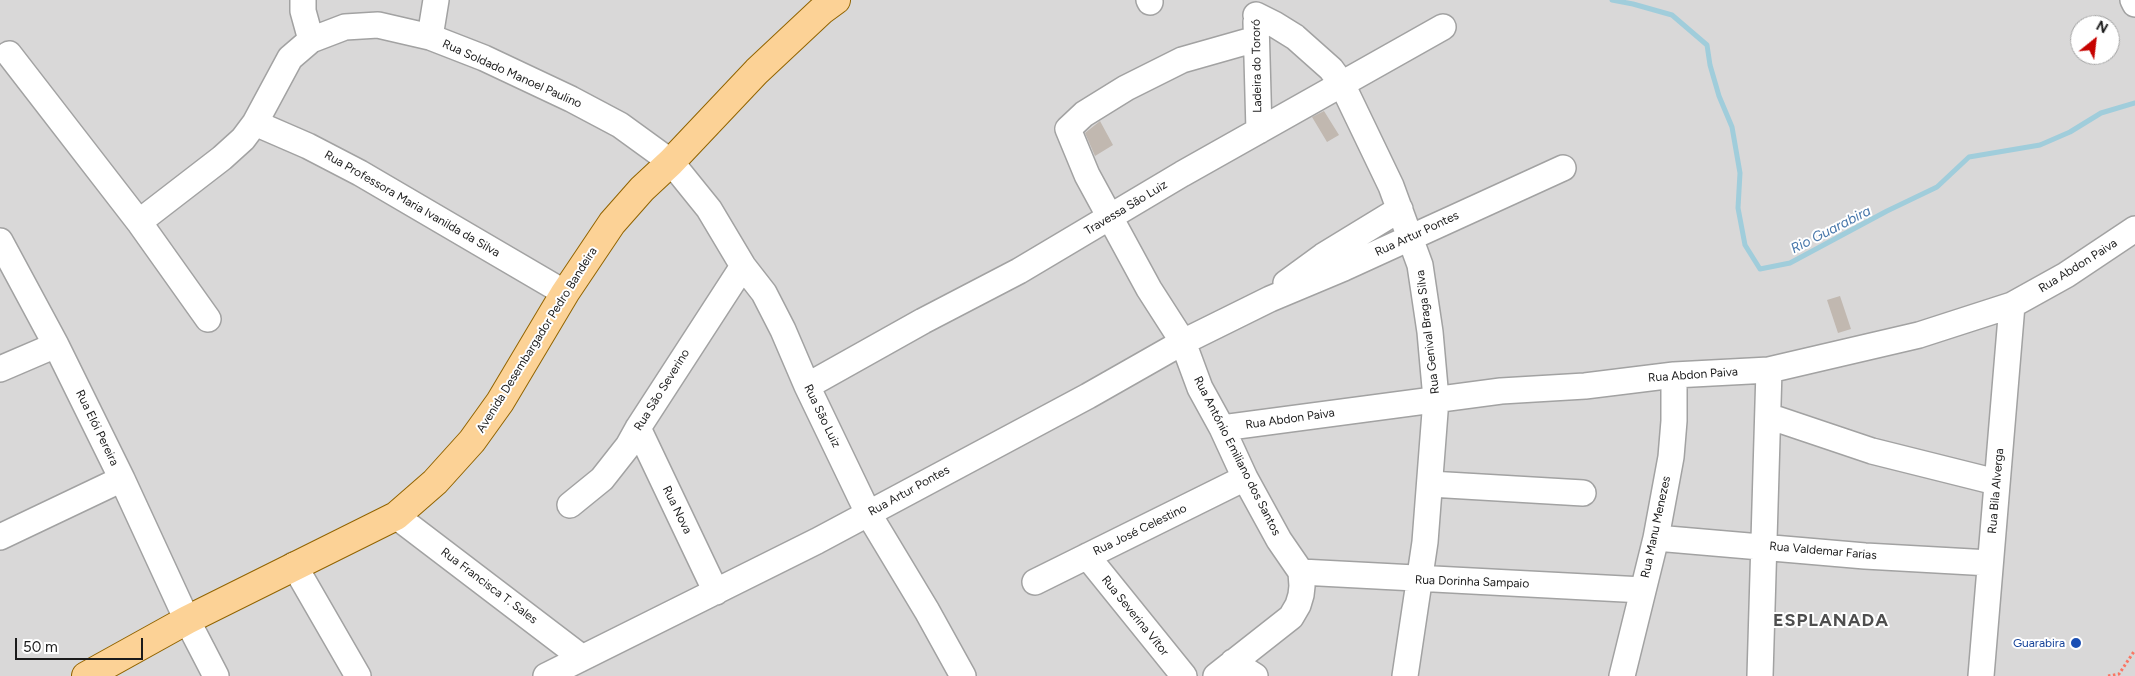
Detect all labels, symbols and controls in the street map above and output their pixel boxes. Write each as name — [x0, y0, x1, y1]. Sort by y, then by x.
north arrow — [2070, 15, 2120, 65]
text: N — [2093, 17, 2111, 37]
street label: Ladeira do Tororó — [1249, 19, 1265, 113]
street label: Rua Soldado Manoel Paulino — [440, 37, 584, 111]
street label: Rua Professora Maria Ivanilda da Silva — [322, 148, 502, 260]
street label: Travessa São Luiz — [1082, 178, 1170, 238]
water label: Rio Guarabira — [1788, 203, 1874, 257]
street label: Rua Artur Pontes — [1373, 208, 1461, 260]
street label: Rua Abdon Paiva — [2036, 236, 2120, 296]
street label: Avenida Desembargador Pedro Bandeira — [474, 245, 600, 435]
street label: Rua Genival Braga Silva — [1413, 269, 1443, 395]
street label: Rua São Severino — [631, 346, 693, 434]
street label: Rua Abdon Paiva — [1648, 365, 1738, 385]
street label: Rua António Emiliano dos Santos — [1190, 374, 1284, 538]
street label: Rua São Luiz — [801, 382, 843, 450]
street label: Rua Elói Pereira — [72, 388, 122, 468]
street label: Rua Abdon Paiva — [1244, 406, 1336, 432]
street label: Rua Bila Alverga — [1985, 448, 2007, 534]
street label: Rua Artur Pontes — [866, 463, 952, 519]
street label: Rua Manu Menezes — [1638, 475, 1674, 579]
street label: Rua Nova — [659, 484, 695, 536]
street label: Rua José Celestino — [1091, 501, 1189, 559]
street label: Rua Valdemar Farias — [1769, 539, 1877, 563]
street label: Rua Francisca T. Sales — [438, 545, 540, 627]
street label: Rua Severina Vítor — [1098, 573, 1172, 659]
street label: Rua Dorinha Sampaio — [1415, 573, 1529, 591]
district label: ESPLANADA — [1772, 610, 1890, 632]
scale bar — [18, 628, 145, 660]
place label: Guarabira — [2013, 636, 2065, 650]
marker: Guarabira — [2069, 636, 2083, 650]
text: 50 m — [23, 638, 58, 656]

